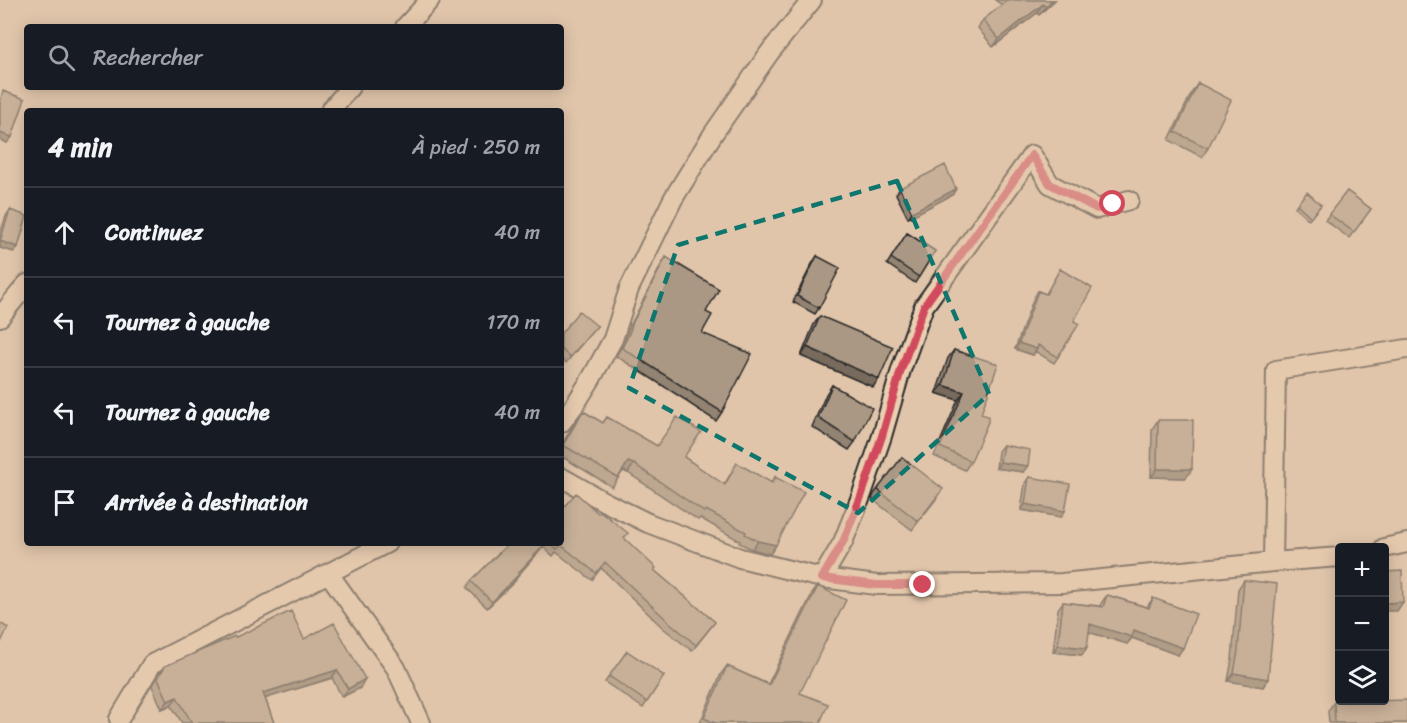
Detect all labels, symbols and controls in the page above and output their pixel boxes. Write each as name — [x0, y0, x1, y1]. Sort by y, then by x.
search box — [24, 24, 564, 90]
text: Rechercher — [93, 38, 203, 77]
icon: search — [45, 41, 78, 74]
text: 4 min — [48, 124, 112, 170]
text: À pied · 250 m — [412, 130, 540, 165]
route start — [1099, 190, 1125, 216]
text: Continuez — [105, 213, 203, 252]
text: 40 m — [494, 215, 540, 250]
icon: ahead — [48, 216, 81, 249]
text: Tournez à gauche — [105, 303, 270, 342]
text: 170 m — [487, 305, 540, 340]
icon: left — [48, 306, 81, 339]
text: Tournez à gauche — [105, 393, 270, 432]
text: 40 m — [494, 395, 540, 430]
icon: left — [48, 396, 81, 429]
text: Arrivée à destination — [105, 483, 308, 522]
icon: arrive — [48, 486, 81, 519]
map controls — [1335, 543, 1389, 705]
button: + — [1335, 543, 1389, 597]
route end — [909, 571, 935, 597]
button: − — [1335, 597, 1389, 651]
button: layers — [1335, 651, 1389, 705]

